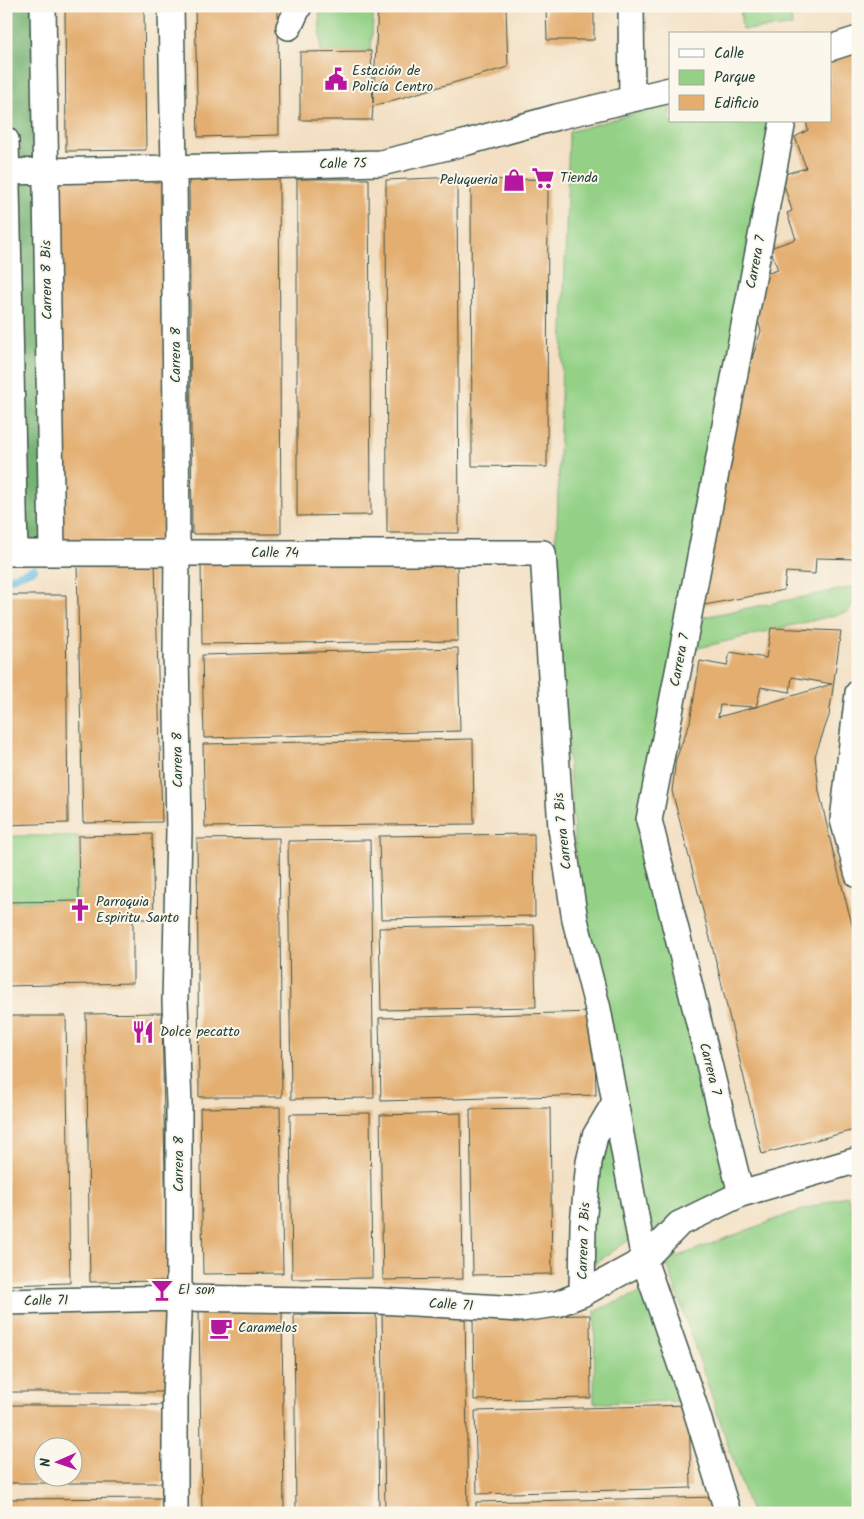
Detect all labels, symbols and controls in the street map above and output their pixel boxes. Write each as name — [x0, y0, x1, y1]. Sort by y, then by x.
legend — [669, 32, 832, 122]
text: Calle — [714, 42, 744, 66]
place label: Estación de Policía Centro — [352, 60, 433, 98]
public building icon: Estación de Policía Centro — [323, 66, 349, 92]
text: Parque — [714, 66, 755, 90]
text: Edificio — [714, 92, 759, 116]
street label: Calle 75 — [319, 153, 369, 175]
supermarket icon: Tienda — [530, 165, 556, 191]
shop icon: Peluqueria — [501, 167, 527, 193]
place label: Tienda — [560, 167, 598, 189]
place label: Peluqueria — [440, 169, 498, 191]
street label: Carrera 7 — [740, 233, 772, 291]
street label: Carrera 8 Bis — [35, 240, 59, 320]
street label: Carrera 8 — [165, 327, 187, 383]
street label: Calle 74 — [251, 542, 299, 564]
street label: Carrera 7 — [664, 631, 696, 689]
street label: Carrera 8 — [167, 731, 189, 788]
street label: Carrera 7 Bis — [548, 791, 578, 871]
place label: Parroquia Espiritu Santo — [96, 891, 179, 929]
church icon: Parroquia Espiritu Santo — [67, 897, 93, 923]
restaurant icon: Dolce pecatto — [130, 1019, 156, 1045]
place label: Dolce pecatto — [160, 1021, 240, 1043]
street label: Carrera 7 — [693, 1040, 727, 1098]
street label: Carrera 8 — [168, 1136, 190, 1192]
street label: Carrera 7 Bis — [572, 1202, 596, 1280]
bar icon: El son — [149, 1277, 175, 1303]
place label: El son — [178, 1279, 215, 1301]
street label: Calle 71 — [24, 1290, 68, 1312]
street label: Calle 71 — [428, 1293, 474, 1317]
cafe icon: Caramelos — [208, 1315, 234, 1341]
place label: Caramelos — [238, 1317, 297, 1339]
north arrow — [32, 1436, 82, 1486]
text: N — [35, 1457, 57, 1467]

